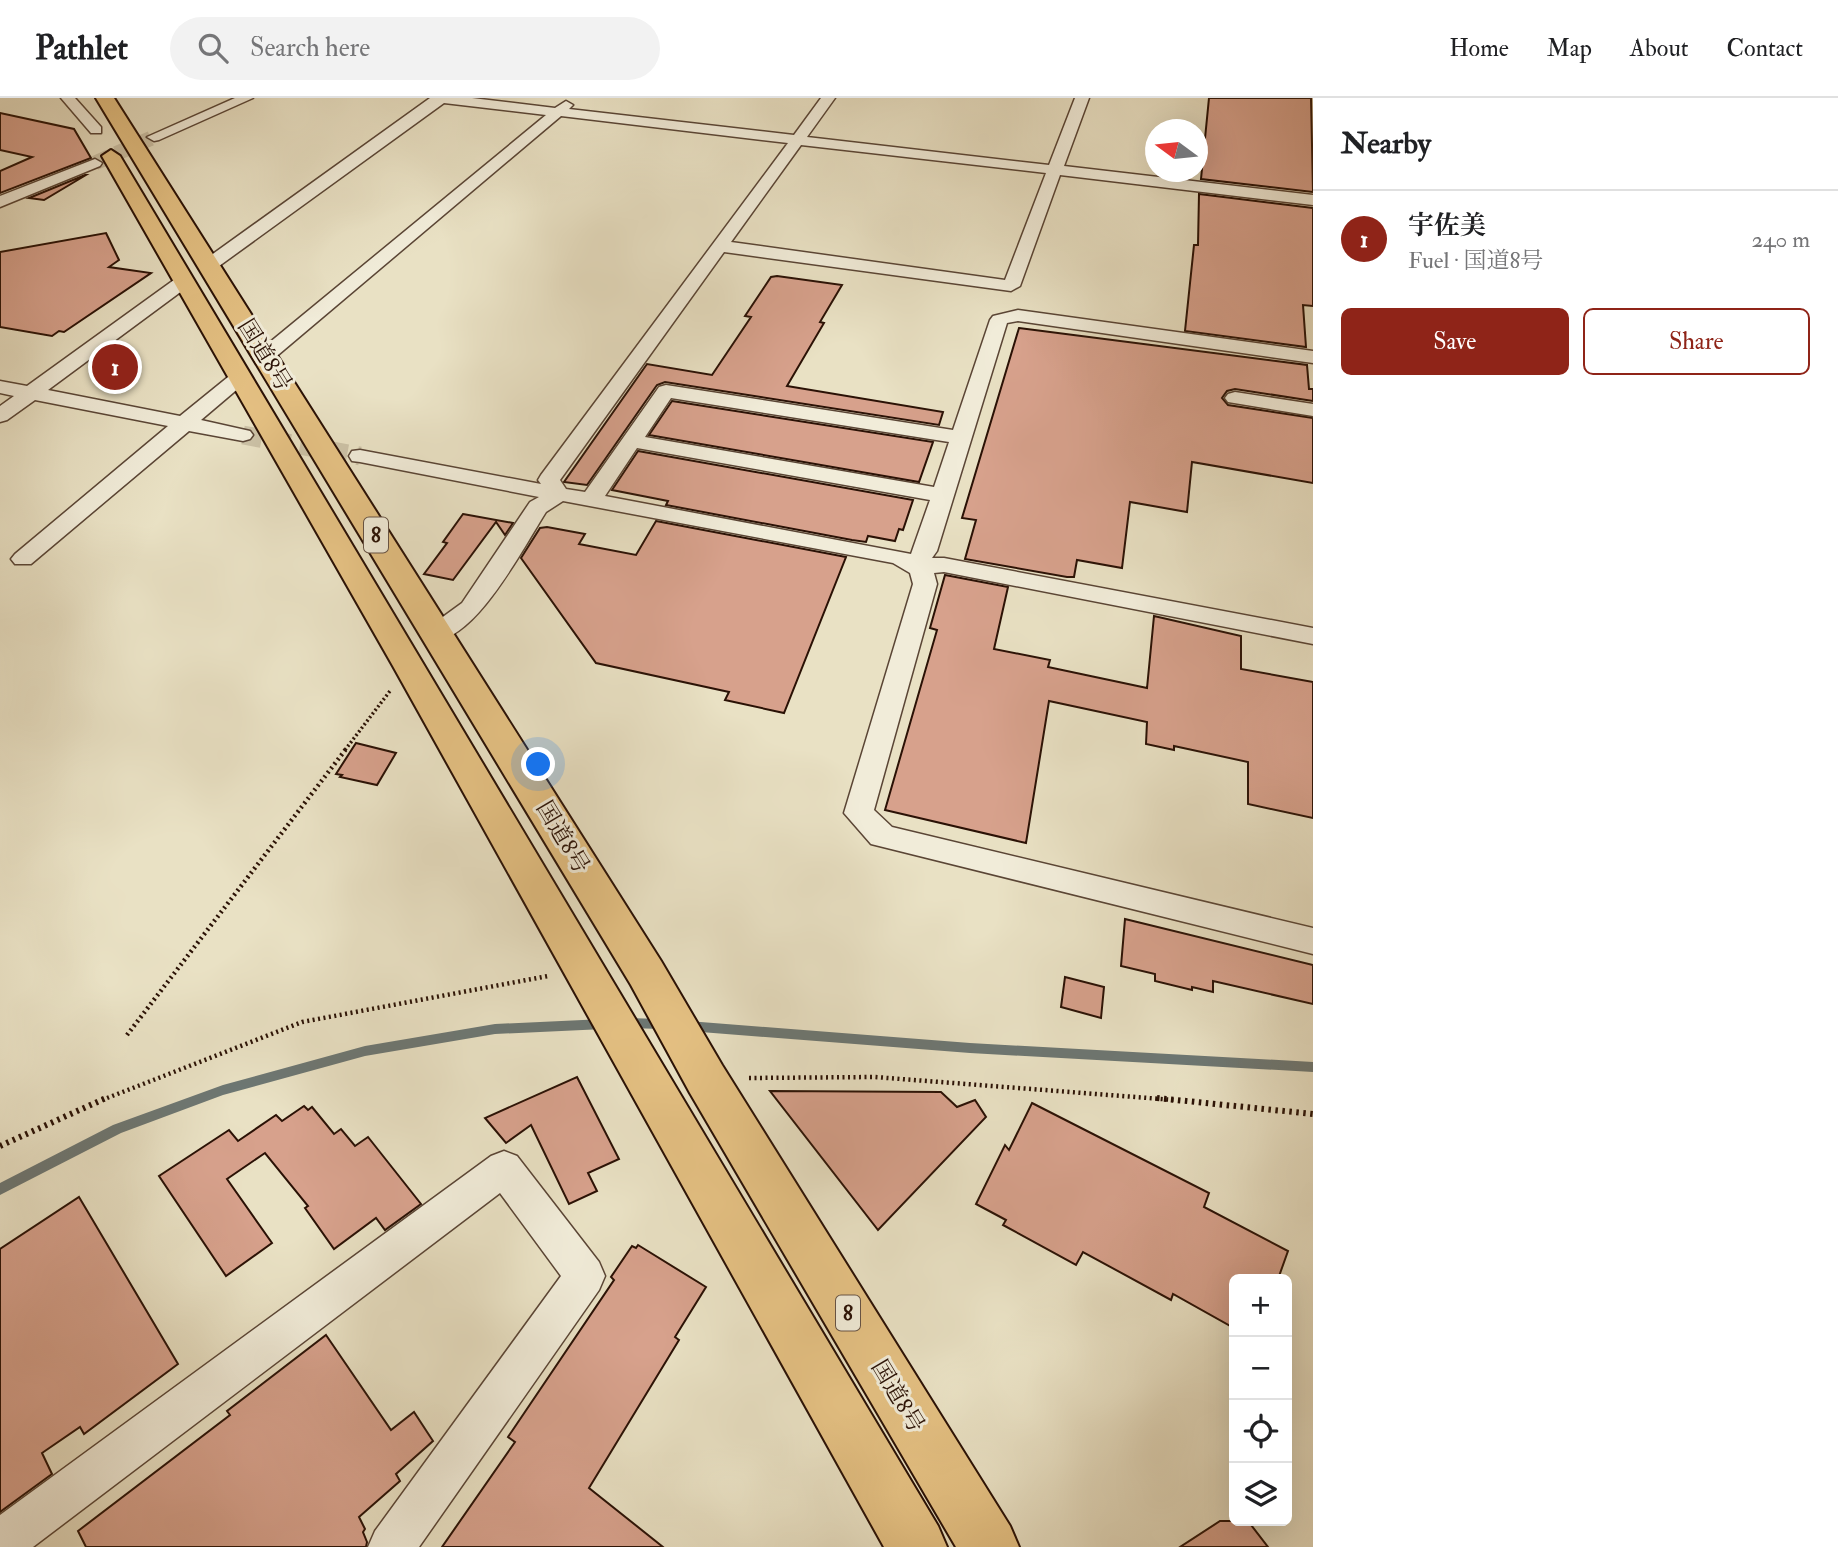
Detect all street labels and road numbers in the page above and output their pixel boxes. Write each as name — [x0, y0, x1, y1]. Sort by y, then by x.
street label: 国道8号 — [232, 313, 298, 397]
road number: 8 — [364, 518, 388, 552]
street label: 国道8号 — [530, 795, 596, 879]
road number: 8 — [836, 1296, 860, 1330]
street label: 国道8号 — [865, 1354, 931, 1438]

